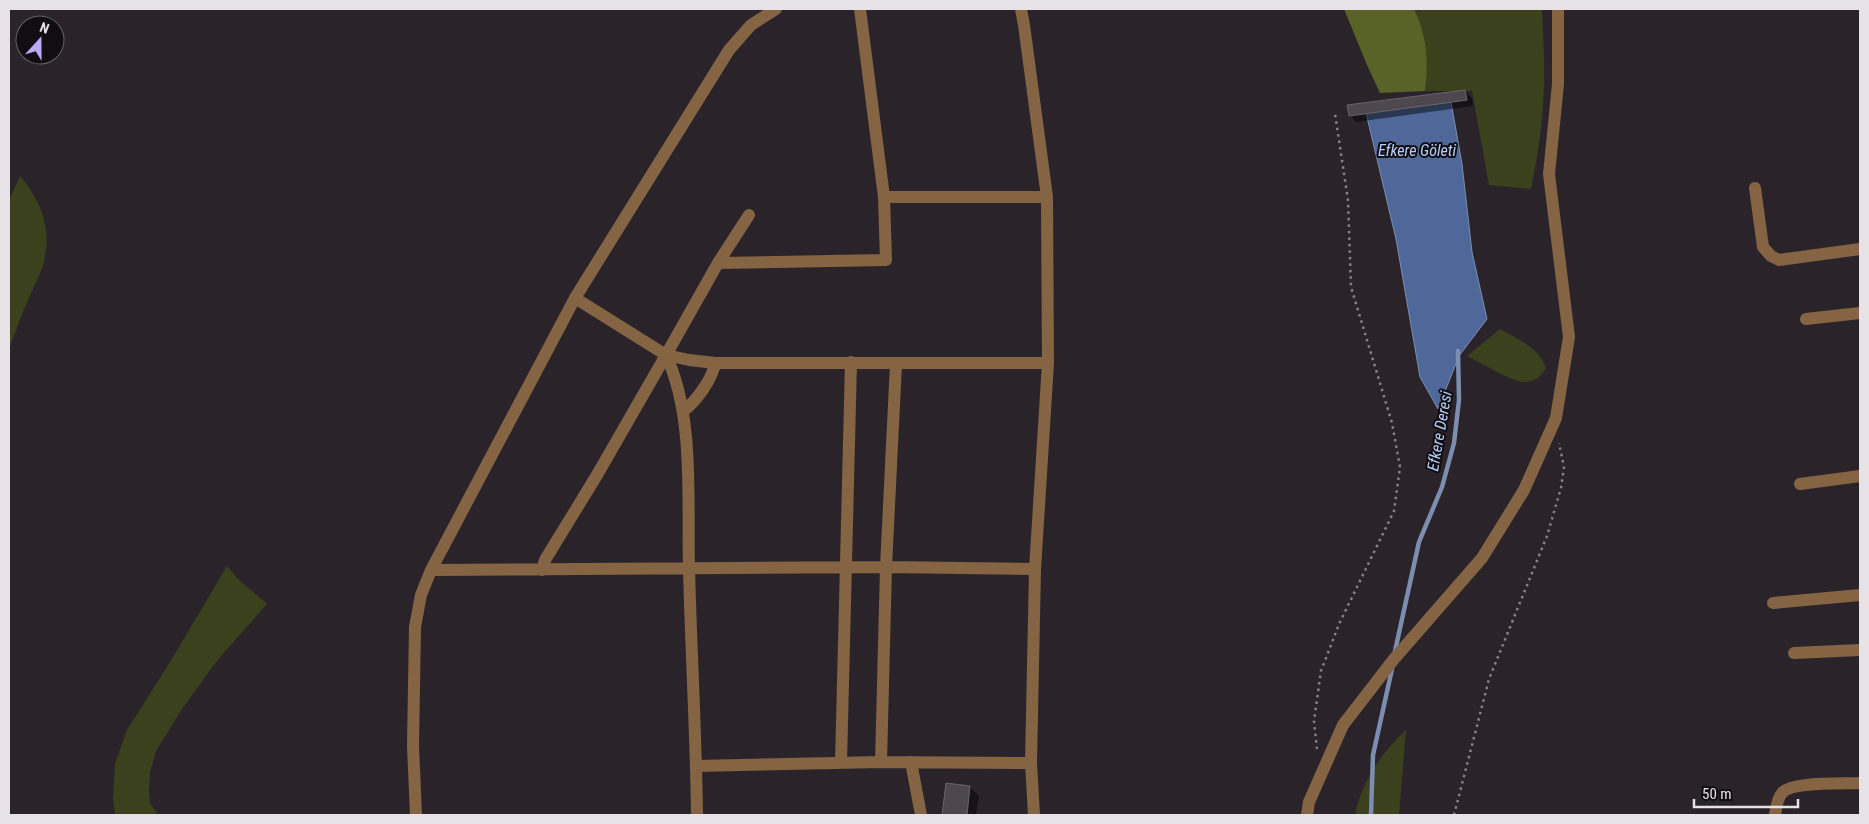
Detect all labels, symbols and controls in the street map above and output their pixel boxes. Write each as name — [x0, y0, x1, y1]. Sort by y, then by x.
north arrow — [15, 15, 65, 65]
text: N — [38, 19, 52, 37]
water label: Efkere Göleti — [1378, 141, 1456, 160]
water label: Efkere Deresi — [1423, 389, 1456, 472]
scale bar — [1694, 776, 1798, 808]
text: 50 m — [1702, 785, 1732, 803]

